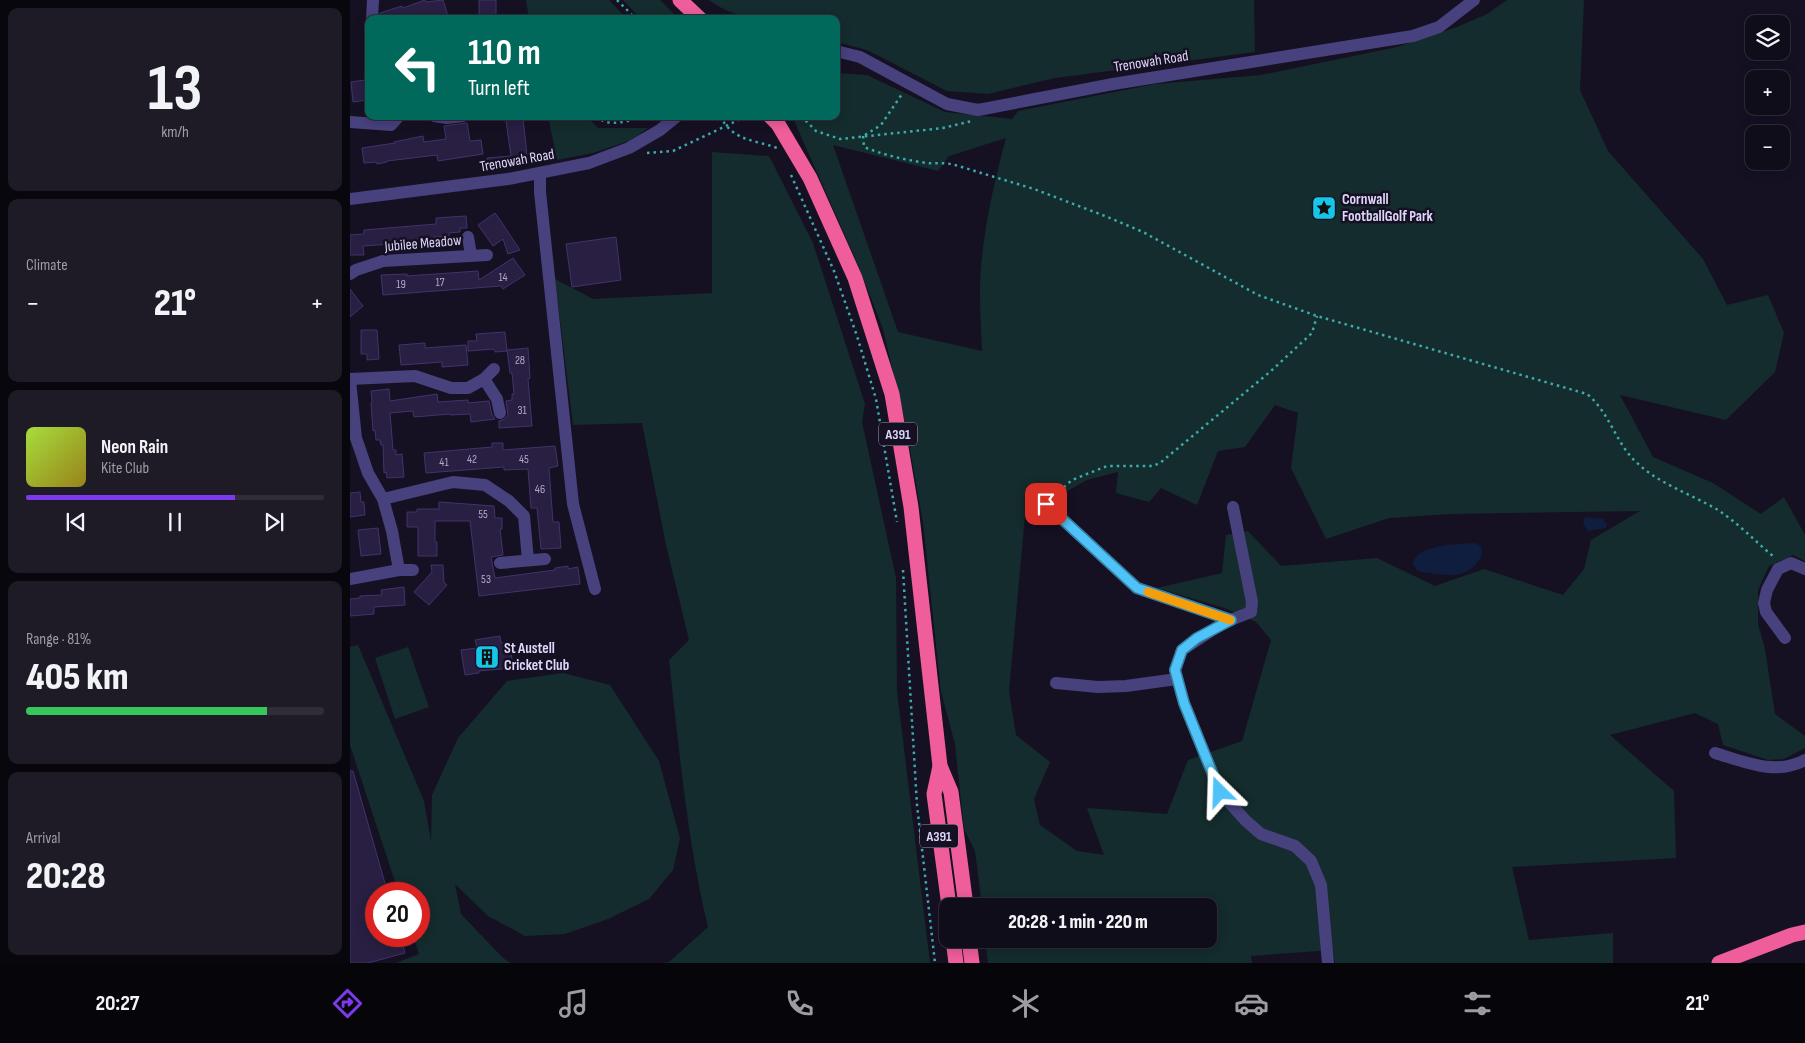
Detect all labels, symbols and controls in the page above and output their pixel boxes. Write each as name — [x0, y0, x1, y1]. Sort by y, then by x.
map controls — [1745, 15, 1790, 170]
button: layers — [1745, 15, 1790, 60]
text: 110 m — [468, 32, 541, 75]
icon: left — [385, 35, 450, 100]
street label: Trenowah Road — [1112, 46, 1190, 77]
text: 13 — [148, 51, 202, 129]
button: + — [1745, 70, 1790, 115]
text: Turn left — [468, 75, 530, 102]
text: km/h — [161, 123, 189, 142]
button: − — [1745, 125, 1790, 170]
street label: Trenowah Road — [478, 145, 556, 176]
place label: Cornwall FootballGolf Park — [1342, 190, 1434, 226]
place icon: Cornwall FootballGolf Park — [1311, 195, 1337, 221]
street label: Jubilee Meadow — [383, 231, 463, 256]
text: Climate — [26, 256, 68, 275]
house number: 14 — [498, 270, 508, 285]
house number: 17 — [436, 275, 445, 290]
house number: 19 — [396, 277, 406, 292]
text: 21° — [154, 281, 196, 326]
text: − — [26, 287, 40, 320]
text: + — [310, 287, 324, 320]
house number: 28 — [515, 353, 525, 368]
house number: 31 — [517, 403, 527, 418]
road number: A391 — [879, 422, 917, 446]
text: Neon Rain — [101, 436, 168, 459]
house number: 42 — [467, 452, 477, 467]
house number: 45 — [519, 452, 529, 467]
house number: 41 — [439, 455, 449, 470]
text: Kite Club — [101, 459, 149, 478]
house number: 46 — [535, 482, 545, 497]
pin — [1025, 483, 1067, 525]
icon: arrive — [1032, 490, 1060, 518]
house number: 55 — [478, 507, 488, 522]
icon: previous — [62, 508, 90, 536]
icon: pause — [161, 508, 189, 536]
icon: next — [260, 508, 288, 536]
house number: 53 — [481, 572, 491, 587]
text: Range · 81% — [26, 630, 91, 649]
place label: St Austell Cricket Club — [504, 639, 569, 675]
building icon: St Austell Cricket Club — [474, 644, 500, 670]
text: 405 km — [26, 655, 129, 700]
position arrow — [1193, 765, 1245, 817]
road number: A391 — [920, 824, 958, 848]
text: Arrival — [26, 829, 60, 848]
text: 20:28 — [26, 854, 106, 899]
speed limit sign: 20 — [365, 882, 430, 947]
text: 20:28 · 1 min · 220 m — [1008, 911, 1148, 934]
icon: directions — [330, 986, 365, 1021]
icon: music — [556, 986, 591, 1021]
icon: phone — [782, 986, 817, 1021]
icon: climate — [1008, 986, 1043, 1021]
icon: car — [1234, 986, 1269, 1021]
icon: filters — [1460, 986, 1495, 1021]
text: 20:27 — [95, 990, 139, 1017]
text: 21° — [1686, 990, 1709, 1017]

